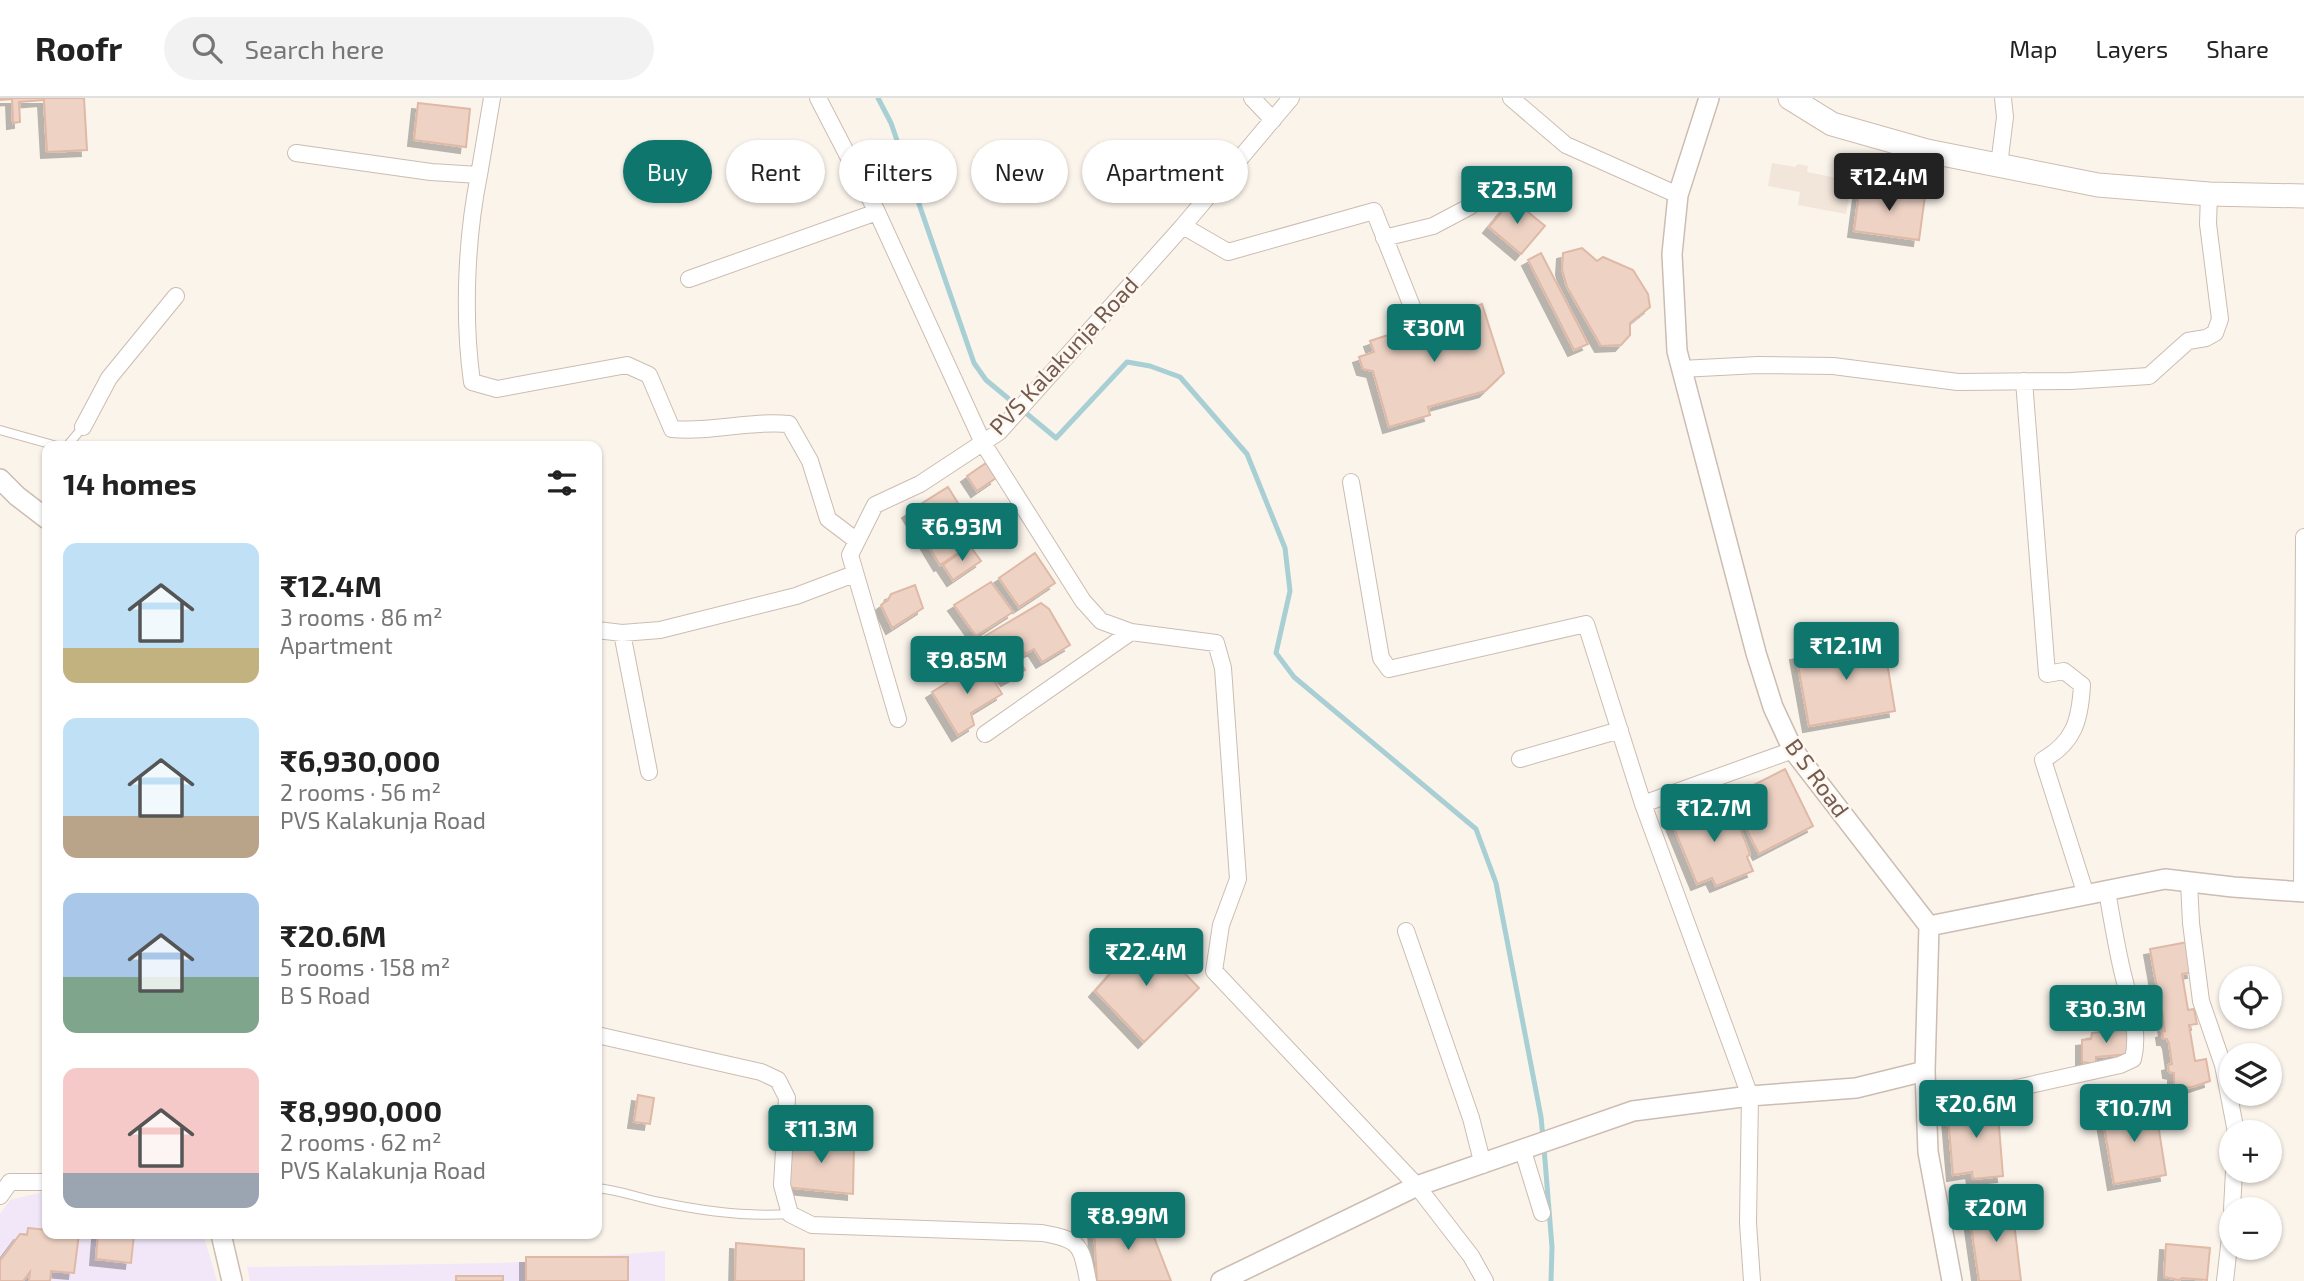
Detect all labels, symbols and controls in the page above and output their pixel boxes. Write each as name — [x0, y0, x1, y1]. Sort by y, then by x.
search box — [164, 17, 654, 80]
text: Roofr — [35, 28, 122, 68]
icon: search — [188, 29, 226, 67]
text: Search here — [244, 33, 384, 64]
text: Map — [2009, 34, 2057, 63]
text: Layers — [2095, 34, 2168, 63]
text: Share — [2206, 34, 2269, 63]
chip: Buy — [623, 140, 712, 203]
chip: Rent — [726, 140, 825, 203]
chip: Filters — [839, 140, 957, 203]
chip: New — [971, 140, 1068, 203]
chip: Apartment — [1082, 140, 1248, 203]
pin: ₹12.4M — [1832, 153, 1946, 213]
text: ₹12.4M — [1850, 162, 1928, 190]
pin: ₹23.5M — [1460, 166, 1574, 226]
text: ₹23.5M — [1477, 175, 1557, 203]
street label: PVS Kalakunja Road — [983, 270, 1144, 440]
pin: ₹30M — [1393, 304, 1475, 364]
text: ₹30M — [1403, 313, 1465, 341]
icon: filters — [543, 464, 581, 502]
text: 14 homes — [63, 465, 197, 501]
pin: ₹6.93M — [905, 504, 1019, 563]
text: ₹6.93M — [922, 512, 1002, 540]
text: ₹12.4M — [280, 567, 382, 603]
icon: home — [119, 571, 203, 655]
text: 3 rooms · 86 m² — [280, 603, 442, 631]
pin: ₹12.1M — [1789, 622, 1903, 682]
text: Apartment — [280, 631, 393, 659]
text: ₹12.1M — [1810, 631, 1882, 659]
pin: ₹9.85M — [910, 636, 1024, 696]
text: ₹9.85M — [927, 645, 1007, 673]
street label: B S Road — [1780, 733, 1856, 822]
text: ₹6,930,000 — [280, 742, 440, 778]
icon: home — [119, 746, 203, 830]
text: 2 rooms · 56 m² — [280, 778, 441, 806]
pin: ₹12.7M — [1657, 784, 1771, 844]
text: ₹12.7M — [1677, 793, 1751, 821]
text: PVS Kalakunja Road — [280, 806, 486, 834]
text: ₹20.6M — [280, 917, 387, 953]
icon: home — [119, 921, 203, 1005]
pin: ₹22.4M — [1089, 928, 1203, 988]
text: ₹22.4M — [1105, 937, 1187, 965]
text: 5 rooms · 158 m² — [280, 953, 450, 981]
map controls — [2219, 966, 2282, 1260]
button: locate — [2219, 966, 2282, 1029]
text: B S Road — [280, 981, 370, 1009]
pin: ₹30.3M — [2049, 986, 2163, 1045]
text: ₹30.3M — [2066, 994, 2146, 1022]
button: layers — [2219, 1043, 2282, 1106]
pin: ₹20.6M — [1919, 1080, 2033, 1140]
pin: ₹10.7M — [2077, 1084, 2191, 1144]
text: ₹20.6M — [1935, 1089, 2017, 1117]
text: ₹8,990,000 — [280, 1092, 442, 1128]
text: ₹10.7M — [2096, 1093, 2172, 1121]
icon: home — [119, 1096, 203, 1180]
pin: ₹11.3M — [764, 1105, 878, 1165]
text: ₹11.3M — [784, 1114, 858, 1142]
button: + — [2219, 1120, 2282, 1183]
text: 2 rooms · 62 m² — [280, 1128, 442, 1156]
text: PVS Kalakunja Road — [280, 1156, 486, 1184]
pin: ₹20M — [1955, 1184, 2037, 1244]
pin: ₹8.99M — [1071, 1192, 1185, 1252]
text: ₹20M — [1965, 1193, 2027, 1221]
button: − — [2219, 1197, 2282, 1260]
text: ₹8.99M — [1087, 1201, 1169, 1229]

